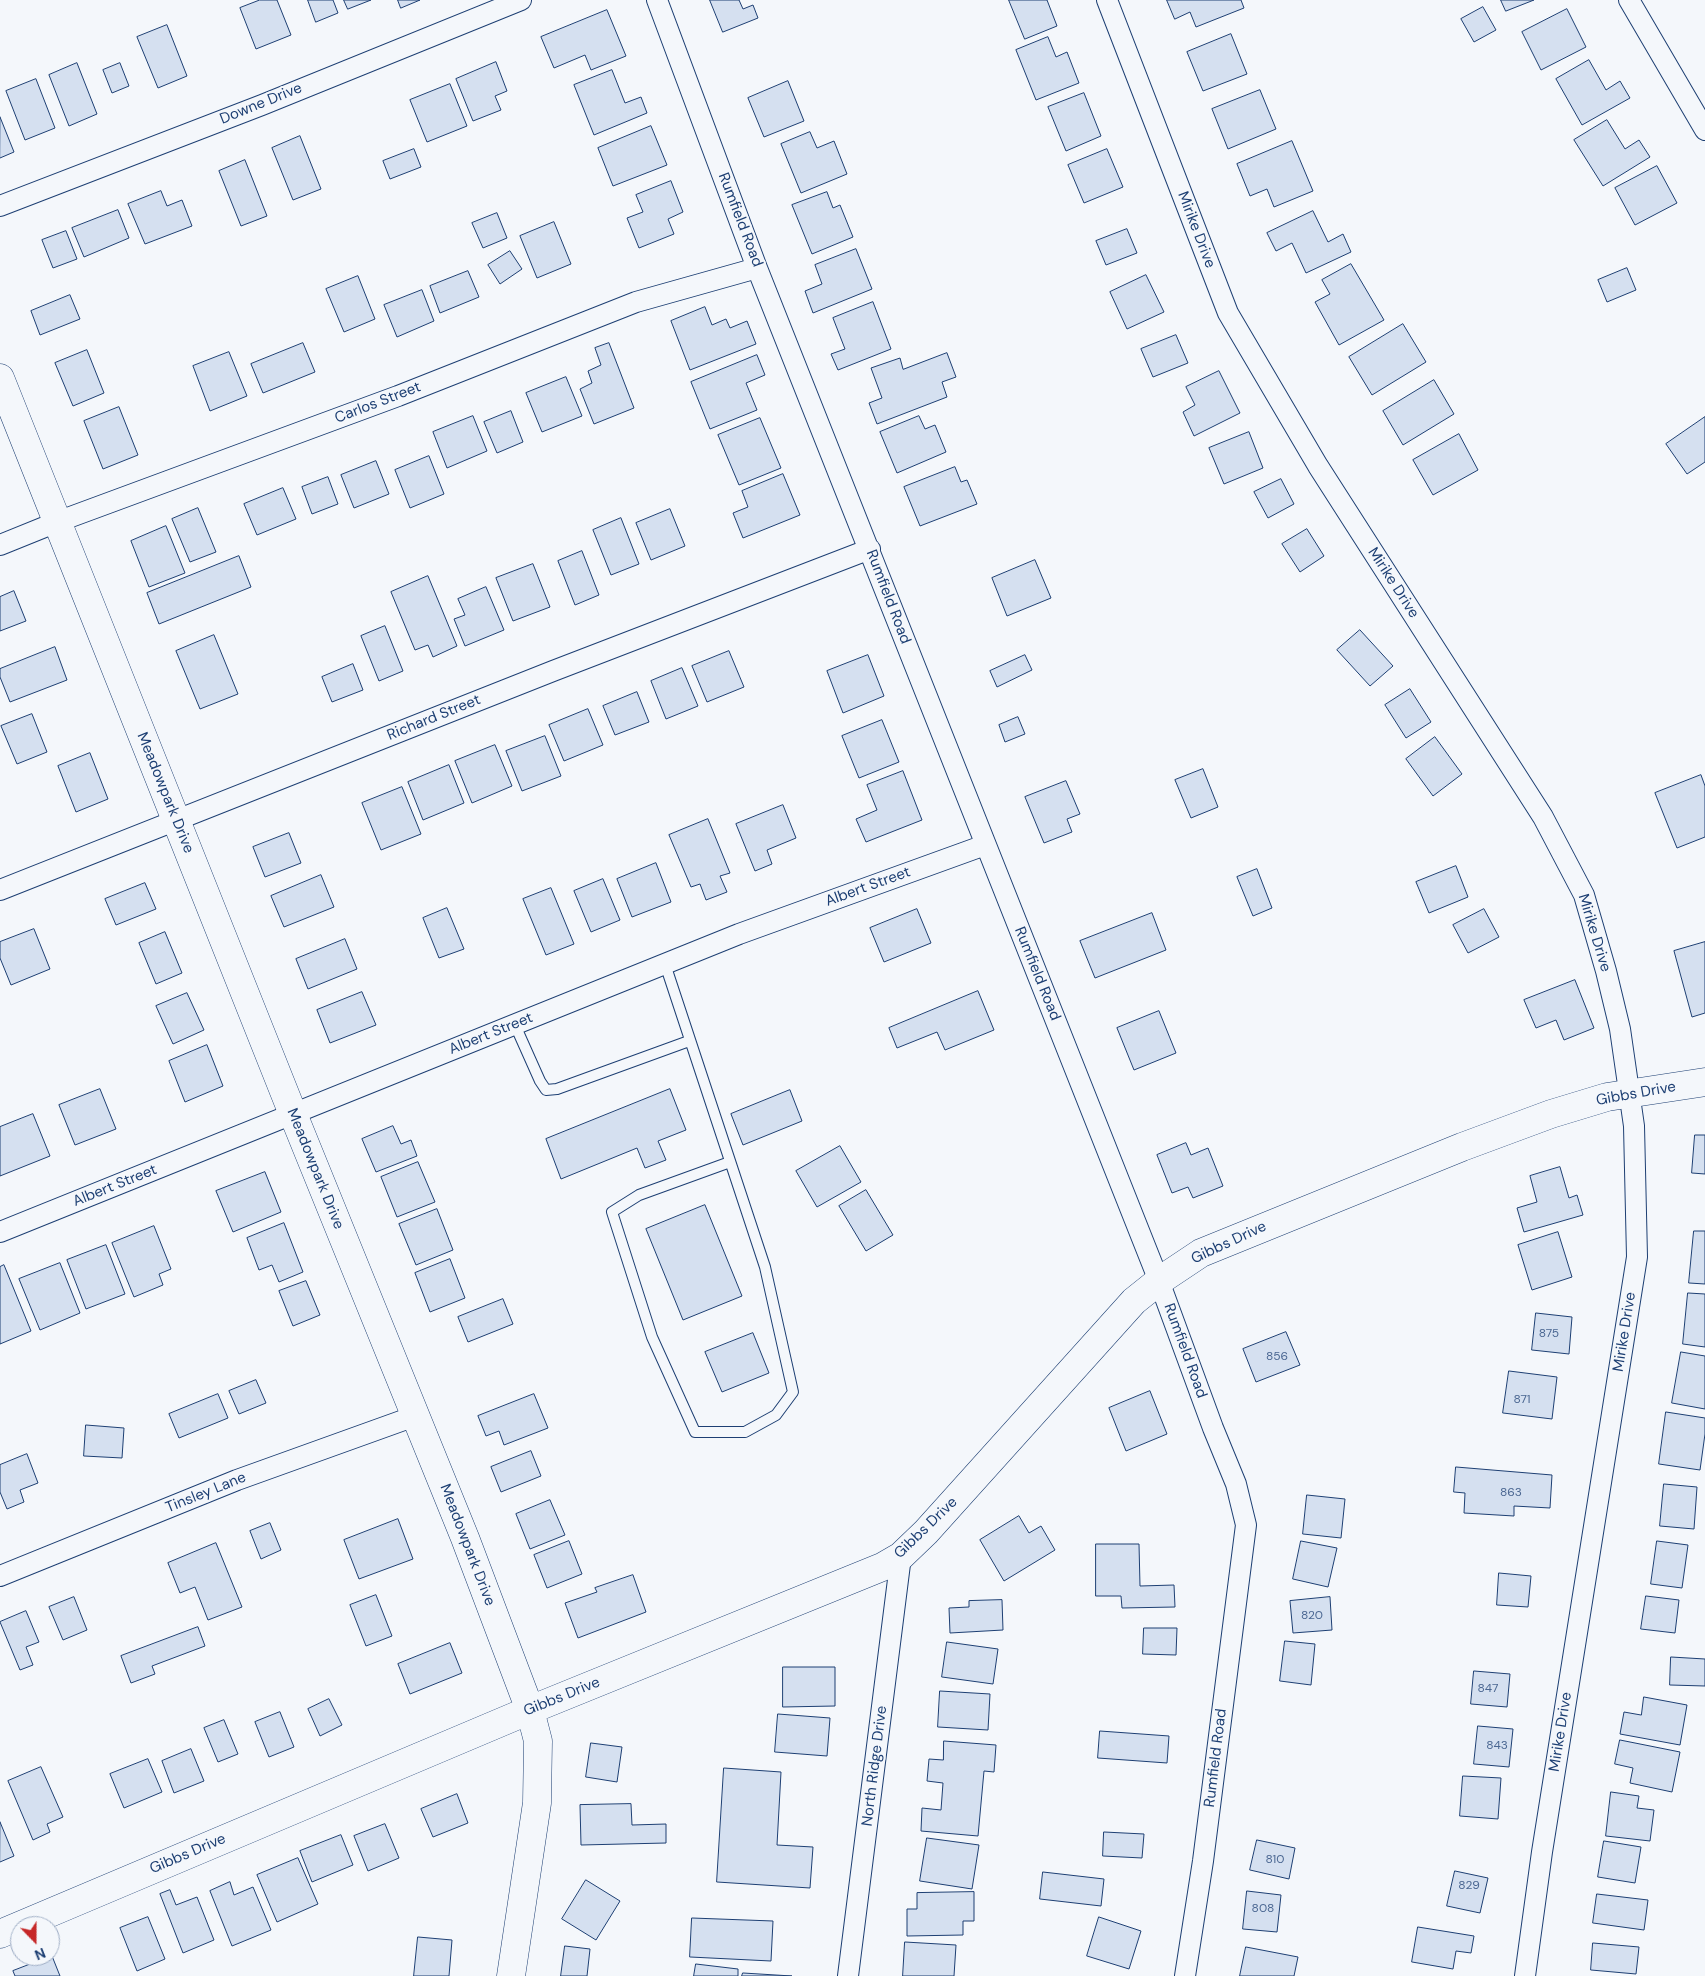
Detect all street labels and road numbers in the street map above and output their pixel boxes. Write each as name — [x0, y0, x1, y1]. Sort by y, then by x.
street label: Downe Drive — [217, 79, 305, 129]
street label: Rumfield Road — [714, 170, 766, 270]
street label: Mirike Drive — [1173, 189, 1219, 271]
street label: Carlos Street — [332, 378, 424, 428]
street label: Mirike Drive — [1364, 544, 1422, 622]
street label: Rumfield Road — [862, 547, 914, 647]
street label: Richard Street — [385, 691, 483, 745]
street label: Meadowpark Drive — [133, 730, 197, 856]
street label: Albert Street — [823, 863, 913, 911]
street label: Mirike Drive — [1574, 892, 1614, 974]
street label: Rumfield Road — [1010, 925, 1064, 1023]
street label: Albert Street — [446, 1009, 536, 1059]
street label: Gibbs Drive — [1595, 1078, 1677, 1110]
street label: Meadowpark Drive — [283, 1106, 347, 1232]
street label: Albert Street — [70, 1161, 160, 1211]
street label: Gibbs Drive — [1189, 1218, 1269, 1268]
street label: Mirike Drive — [1610, 1291, 1640, 1373]
street label: Rumfield Road — [1160, 1301, 1210, 1401]
street label: Tinsley Lane — [163, 1469, 249, 1517]
street label: Meadowpark Drive — [435, 1482, 499, 1608]
street label: Gibbs Drive — [891, 1493, 961, 1563]
street label: Gibbs Drive — [521, 1674, 603, 1720]
street label: Mirike Drive — [1546, 1691, 1576, 1773]
street label: North Ridge Drive — [859, 1705, 891, 1827]
street label: Rumfield Road — [1201, 1708, 1231, 1808]
street label: Gibbs Drive — [147, 1830, 229, 1878]

